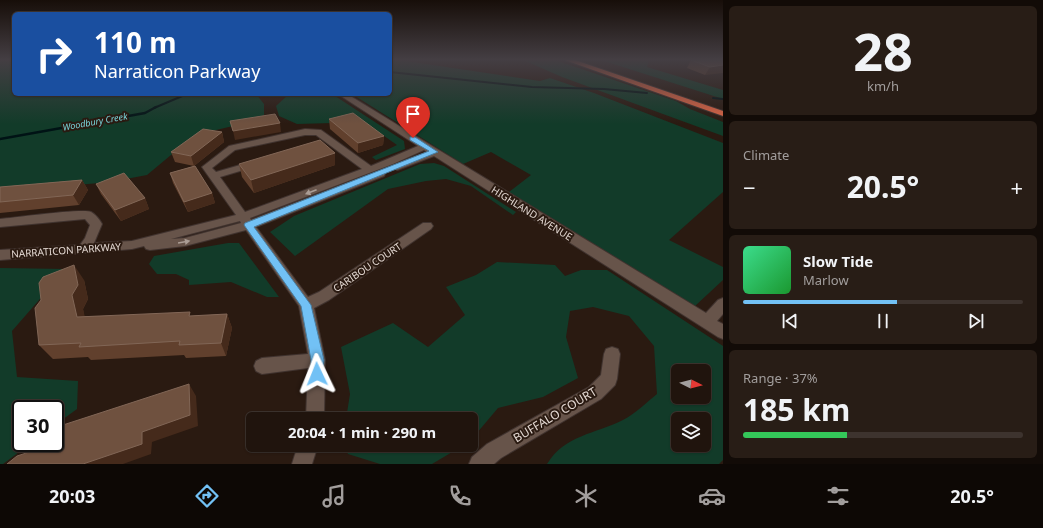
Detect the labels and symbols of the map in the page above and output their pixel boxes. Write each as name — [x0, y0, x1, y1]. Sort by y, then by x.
pin — [396, 97, 430, 138]
water label: Woodbury Creek — [62, 109, 129, 134]
street label: HIGHLAND AVENUE — [489, 183, 575, 243]
one-way arrow — [304, 189, 316, 195]
street label: NARRATICON PARKWAY — [11, 239, 122, 261]
one-way arrow — [178, 239, 190, 245]
street label: CARIBOU COURT — [330, 239, 404, 295]
position arrow — [296, 353, 338, 395]
north arrow — [671, 364, 711, 404]
street label: BUFFALO COURT — [510, 383, 600, 446]
speed limit sign: 30 — [12, 400, 64, 452]

